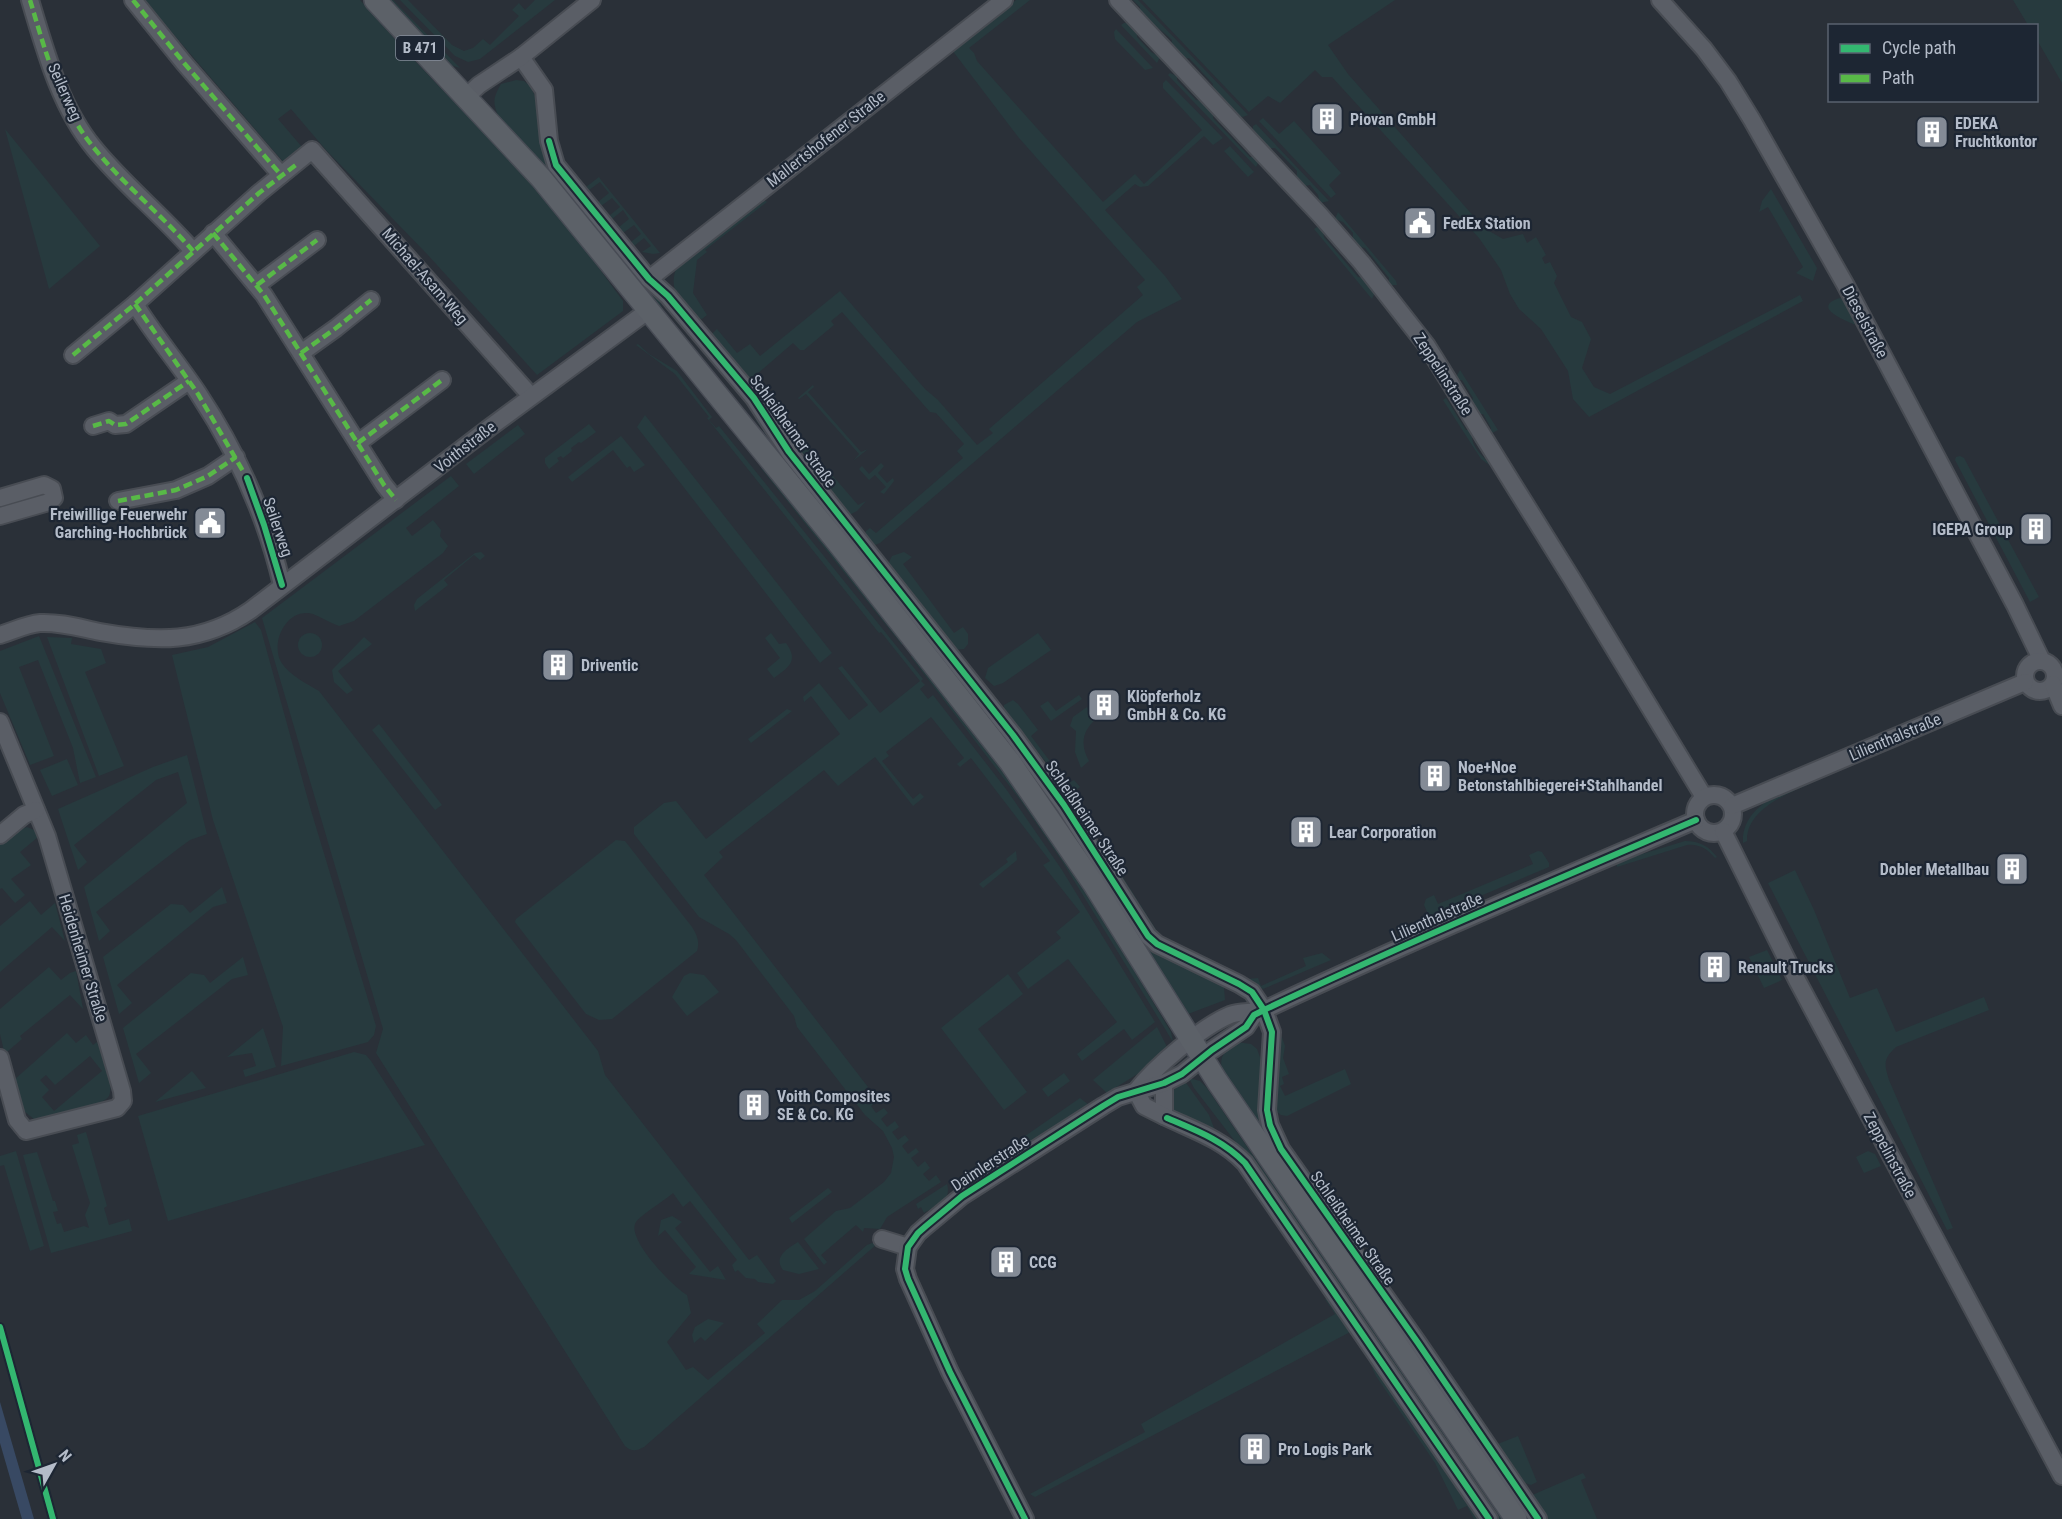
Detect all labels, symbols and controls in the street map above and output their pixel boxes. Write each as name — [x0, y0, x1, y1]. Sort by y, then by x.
legend — [1828, 24, 2038, 102]
road number: B 471 — [396, 36, 444, 60]
text: Cycle path — [1882, 37, 1956, 58]
street label: Seilerweg — [44, 60, 86, 124]
text: Path — [1882, 67, 1915, 88]
street label: Mallertshofener Straße — [763, 87, 889, 191]
building icon: Piovan GmbH — [1309, 101, 1345, 137]
place label: Piovan GmbH — [1350, 110, 1436, 129]
building icon: EDEKA Fruchtkontor — [1914, 114, 1950, 150]
place label: EDEKA Fruchtkontor — [1955, 114, 2037, 151]
public building icon: FedEx Station — [1402, 205, 1438, 241]
place label: FedEx Station — [1443, 214, 1531, 233]
street label: Michael-Asam-Weg — [378, 224, 472, 328]
street label: Dieselstraße — [1838, 283, 1892, 361]
street label: Zeppelinstraße — [1409, 329, 1477, 419]
street label: Schleißheimer Straße — [746, 371, 840, 491]
street label: Voithstraße — [430, 417, 500, 477]
street label: Seilerweg — [259, 495, 297, 559]
place label: Freiwillige Feuerwehr Garching-Hochbrück — [50, 505, 187, 542]
public building icon: Freiwillige Feuerwehr Garching-Hochbrück — [192, 505, 228, 541]
building icon: IGEPA Group — [2018, 511, 2054, 547]
place label: IGEPA Group — [1932, 520, 2013, 539]
building icon: Driventic — [540, 647, 576, 683]
place label: Driventic — [581, 656, 638, 675]
building icon: Klöpferholz GmbH & Co. KG — [1086, 687, 1122, 723]
place label: Klöpferholz GmbH & Co. KG — [1127, 687, 1226, 724]
street label: Lilienthalstraße — [1846, 709, 1944, 765]
street label: Schleißheimer Straße — [1041, 757, 1133, 879]
building icon: Noe+Noe Betonstahlbiegerei+Stahlhandel — [1417, 758, 1453, 794]
place label: Noe+Noe Betonstahlbiegerei+Stahlhandel — [1458, 758, 1662, 795]
building icon: Lear Corporation — [1288, 814, 1324, 850]
place label: Lear Corporation — [1329, 823, 1437, 842]
building icon: Dobler Metallbau — [1994, 851, 2030, 887]
place label: Dobler Metallbau — [1880, 860, 1989, 879]
street label: Lilienthalstraße — [1388, 888, 1486, 946]
street label: Heidenheimer Straße — [55, 892, 111, 1024]
building icon: Renault Trucks — [1697, 949, 1733, 985]
place label: Renault Trucks — [1738, 958, 1834, 977]
building icon: Voith Composites SE & Co. KG — [736, 1087, 772, 1123]
place label: Voith Composites SE & Co. KG — [777, 1087, 890, 1124]
street label: Zeppelinstraße — [1860, 1109, 1920, 1201]
street label: Daimlerstraße — [948, 1131, 1032, 1195]
street label: Schleißheimer Straße — [1307, 1167, 1399, 1289]
building icon: CCG — [988, 1244, 1024, 1280]
place label: CCG — [1029, 1253, 1057, 1272]
building icon: Pro Logis Park — [1237, 1431, 1273, 1467]
north arrow — [24, 1435, 84, 1495]
place label: Pro Logis Park — [1278, 1440, 1372, 1459]
text: N — [55, 1446, 76, 1466]

